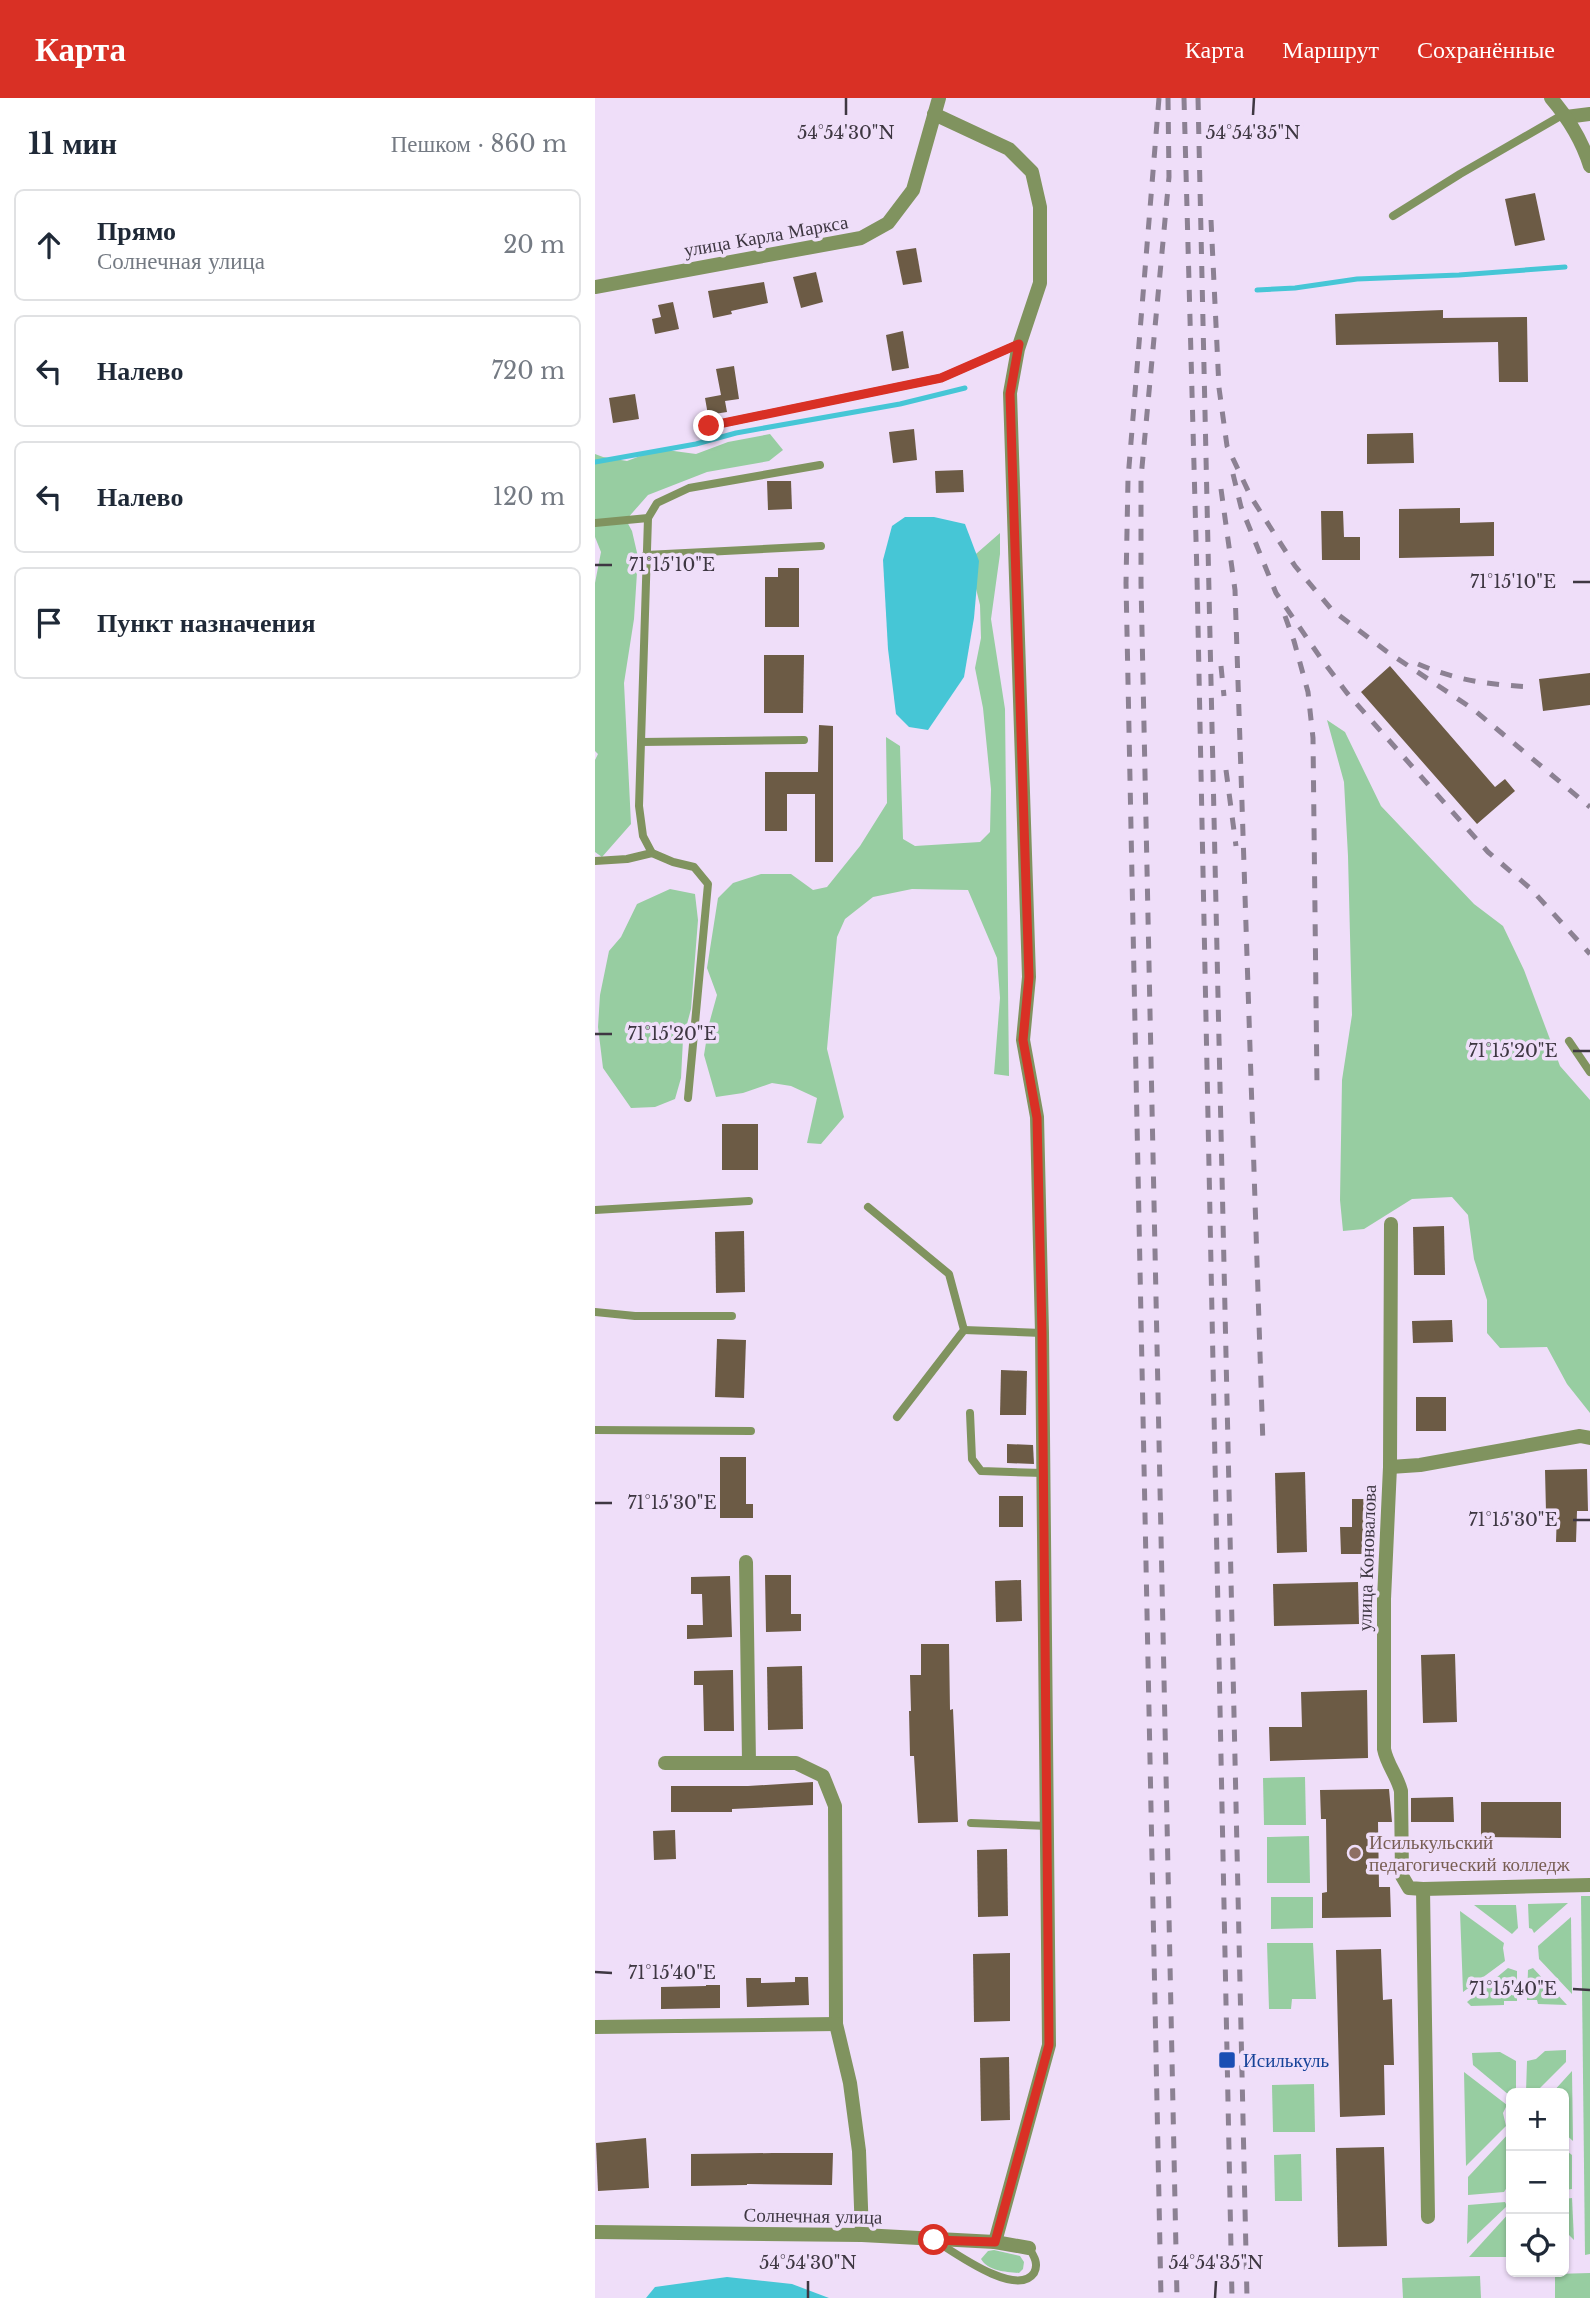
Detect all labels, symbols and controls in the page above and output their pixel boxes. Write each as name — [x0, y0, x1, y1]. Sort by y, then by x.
text: Карта — [35, 29, 126, 70]
text: Карта — [1185, 35, 1244, 64]
text: Маршрут — [1282, 35, 1379, 64]
text: Сохранённые — [1417, 35, 1555, 64]
text: 54°54'30"N — [797, 122, 895, 144]
text: 54°54'35"N — [1206, 122, 1300, 144]
text: 11 мин — [28, 125, 117, 162]
text: Пешком · 860 m — [391, 130, 567, 158]
street label: улица Карла Маркса — [682, 210, 851, 262]
text: Прямо — [97, 215, 176, 247]
icon: ahead — [30, 226, 68, 264]
text: 20 m — [503, 231, 565, 259]
text: Солнечная улица — [97, 247, 265, 275]
icon: left — [30, 352, 68, 390]
text: Налево — [97, 355, 183, 387]
text: 720 m — [492, 357, 565, 385]
route end — [693, 410, 724, 441]
icon: left — [30, 478, 68, 516]
text: Налево — [97, 481, 183, 513]
text: 120 m — [493, 483, 565, 511]
text: 71°15'10"E — [629, 554, 715, 576]
text: 71°15'10"E — [1470, 571, 1556, 593]
icon: arrive — [30, 604, 68, 642]
text: Пункт назначения — [97, 607, 315, 639]
text: 71°15'20"E — [627, 1023, 717, 1045]
text: 71°15'20"E — [1468, 1040, 1558, 1062]
street label: улица Коновалова — [1353, 1484, 1381, 1632]
text: 71°15'30"E — [627, 1492, 717, 1514]
text: 71°15'30"E — [1468, 1509, 1558, 1531]
place label: Исилькульский педагогический колледж — [1369, 1831, 1570, 1876]
marker: Исилькульский педагогический колледж — [1347, 1845, 1363, 1861]
text: 71°15'40"E — [628, 1962, 716, 1984]
text: 71°15'40"E — [1469, 1978, 1557, 2000]
place label: Исилькуль — [1243, 2049, 1330, 2072]
marker: Исилькуль — [1217, 2050, 1237, 2070]
map controls — [1506, 2088, 1569, 2277]
button: + — [1506, 2088, 1569, 2151]
button: − — [1506, 2151, 1569, 2214]
street label: Солнечная улица — [743, 2203, 883, 2229]
button: locate — [1506, 2214, 1569, 2277]
route start — [918, 2224, 949, 2255]
text: 54°54'30"N — [759, 2252, 857, 2274]
text: 54°54'35"N — [1169, 2252, 1263, 2274]

